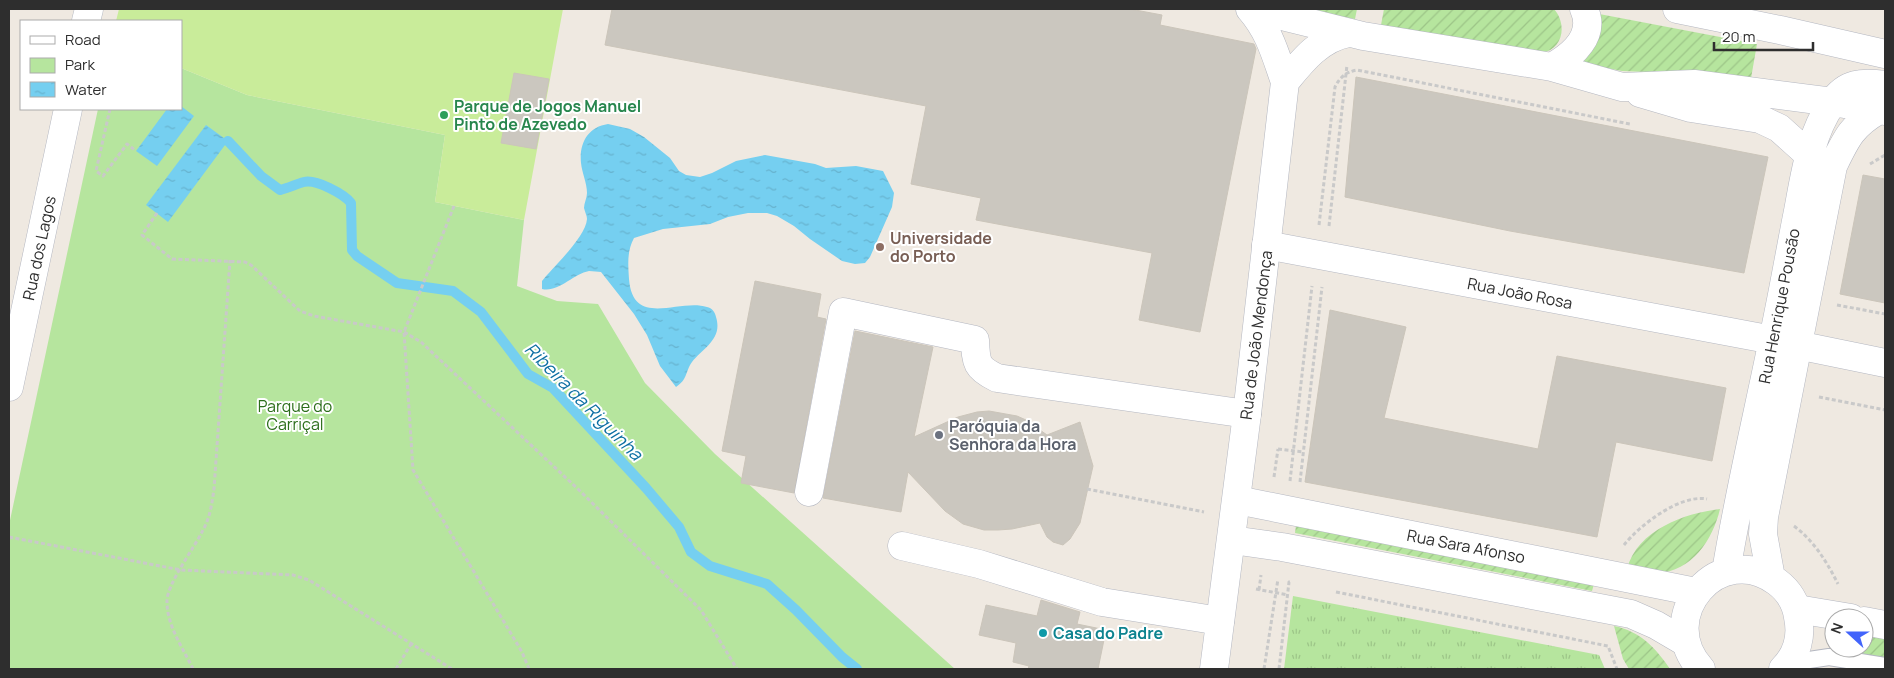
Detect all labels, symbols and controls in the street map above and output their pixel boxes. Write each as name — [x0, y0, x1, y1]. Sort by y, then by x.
legend — [20, 20, 182, 110]
scale bar — [1714, 20, 1813, 52]
text: 20 m — [1722, 26, 1755, 47]
text: Road — [65, 29, 101, 50]
text: Park — [65, 54, 95, 75]
text: Water — [65, 79, 107, 100]
place label: Parque de Jogos Manuel Pinto de Azevedo — [454, 95, 641, 135]
marker: Parque de Jogos Manuel Pinto de Azevedo — [438, 109, 450, 121]
street label: Rua dos Lagos — [17, 194, 61, 302]
place label: Universidade do Porto — [890, 227, 992, 267]
street label: Rua Henrique Pousão — [1753, 227, 1805, 385]
marker: Universidade do Porto — [874, 241, 886, 253]
street label: Rua de João Mendonça — [1235, 249, 1277, 421]
street label: Rua João Rosa — [1465, 272, 1575, 314]
water label: Ribeira da Riguinha — [520, 337, 649, 466]
park label: Parque do Carriçal — [258, 395, 332, 435]
place label: Paróquia da Senhora da Hora — [949, 415, 1077, 455]
marker: Paróquia da Senhora da Hora — [933, 429, 945, 441]
street label: Rua Sara Afonso — [1405, 524, 1527, 568]
north arrow — [1824, 608, 1874, 658]
text: N — [1826, 620, 1847, 636]
place label: Casa do Padre — [1053, 622, 1163, 644]
marker: Casa do Padre — [1037, 627, 1049, 639]

